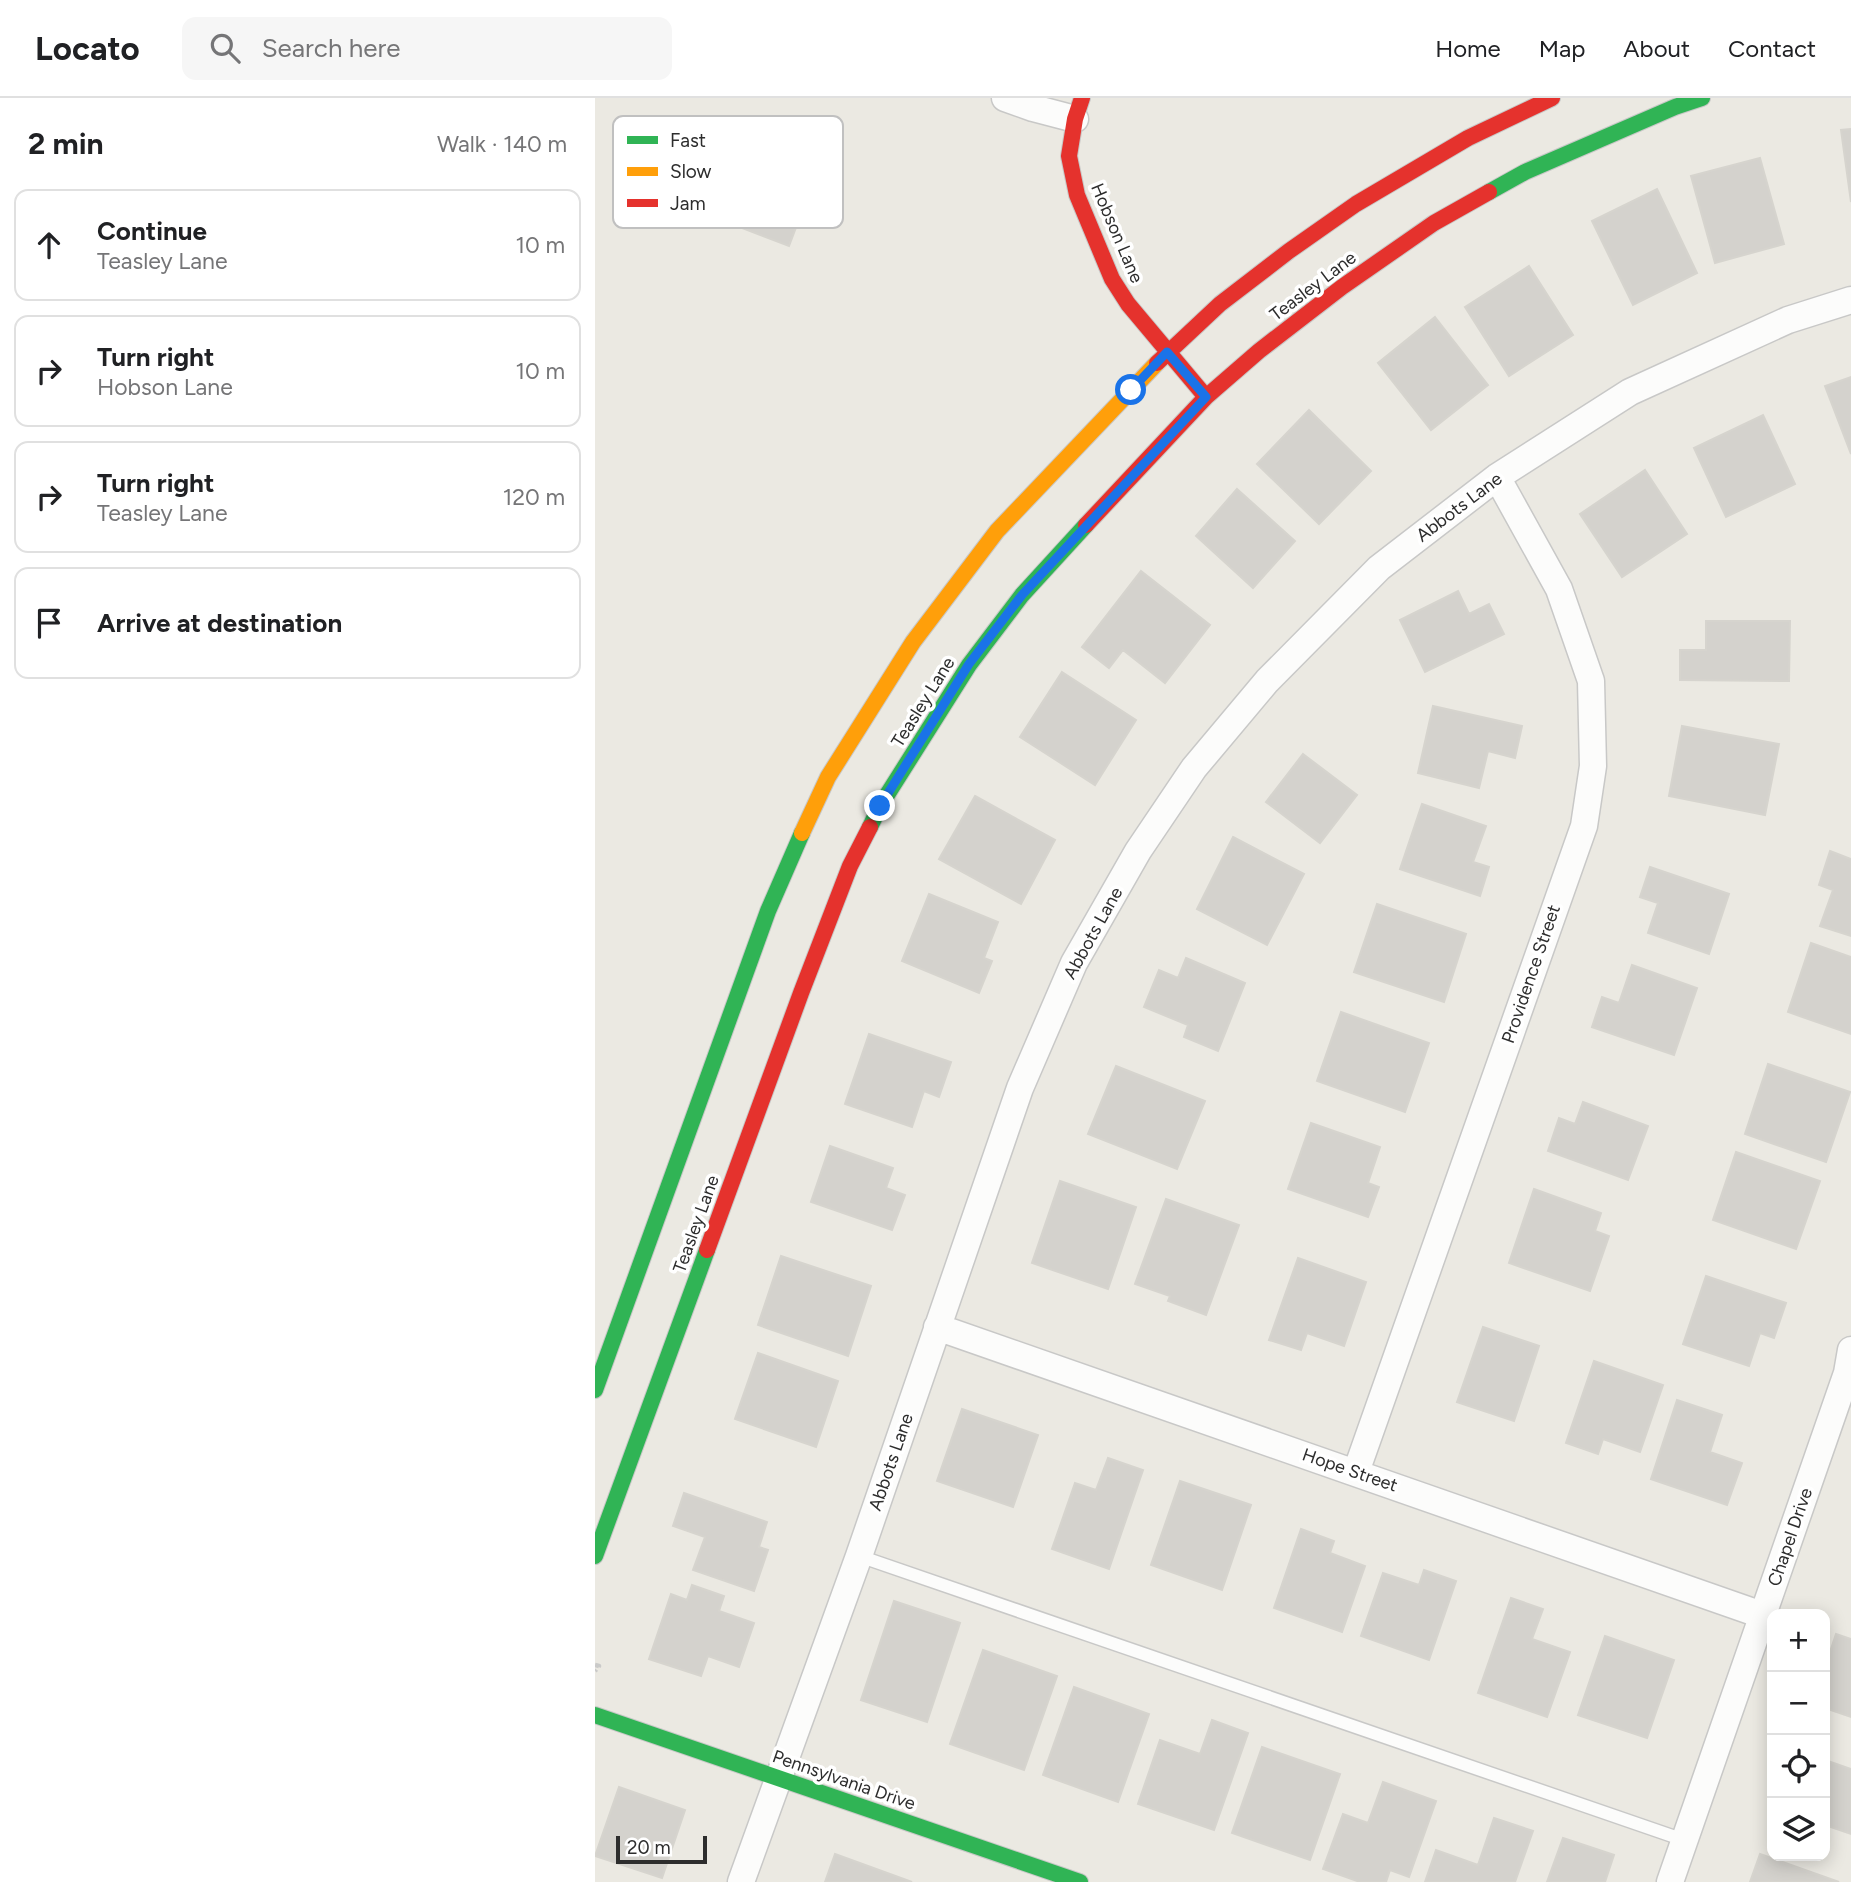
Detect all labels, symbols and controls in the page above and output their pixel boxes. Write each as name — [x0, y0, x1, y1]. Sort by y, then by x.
search box — [182, 17, 672, 80]
text: Locato — [35, 29, 140, 68]
icon: search — [206, 29, 244, 67]
text: Search here — [262, 32, 401, 64]
text: Home — [1435, 34, 1501, 63]
text: Map — [1539, 34, 1585, 63]
text: About — [1623, 34, 1690, 63]
text: Contact — [1728, 34, 1816, 63]
legend — [613, 116, 843, 228]
text: 2 min — [28, 125, 104, 162]
text: Fast — [670, 129, 706, 152]
text: Walk · 140 m — [437, 130, 567, 158]
text: Slow — [670, 160, 712, 183]
street label: Hobson Lane — [1086, 180, 1148, 286]
text: Jam — [670, 192, 706, 215]
text: Continue — [97, 215, 207, 247]
icon: ahead — [30, 226, 68, 264]
text: 10 m — [516, 231, 565, 259]
street label: Teasley Lane — [1266, 246, 1361, 326]
text: Teasley Lane — [97, 247, 227, 275]
text: Turn right — [97, 341, 214, 373]
icon: right — [30, 352, 68, 390]
text: 10 m — [516, 357, 565, 385]
text: Hobson Lane — [97, 373, 233, 401]
route start — [1115, 374, 1146, 405]
text: Turn right — [97, 467, 214, 499]
street label: Abbots Lane — [1412, 467, 1506, 546]
icon: right — [30, 478, 68, 516]
text: 120 m — [503, 483, 565, 511]
text: Teasley Lane — [97, 499, 227, 527]
icon: arrive — [30, 604, 68, 642]
text: Arrive at destination — [97, 607, 342, 639]
street label: Teasley Lane — [887, 653, 959, 751]
route end — [864, 790, 895, 821]
street label: Abbots Lane — [1059, 883, 1127, 983]
street label: Providence Street — [1497, 902, 1565, 1046]
street label: Teasley Lane — [668, 1172, 724, 1276]
street label: Abbots Lane — [864, 1410, 918, 1514]
street label: Hope Street — [1299, 1443, 1401, 1497]
street label: Chapel Drive — [1763, 1485, 1817, 1589]
map controls — [1767, 1609, 1830, 1861]
button: + — [1767, 1609, 1830, 1672]
button: − — [1767, 1672, 1830, 1735]
button: locate — [1767, 1735, 1830, 1798]
street label: Pennsylvania Drive — [770, 1745, 919, 1815]
button: layers — [1767, 1798, 1830, 1861]
scale bar — [616, 1833, 707, 1865]
text: 20 m — [627, 1836, 671, 1859]

